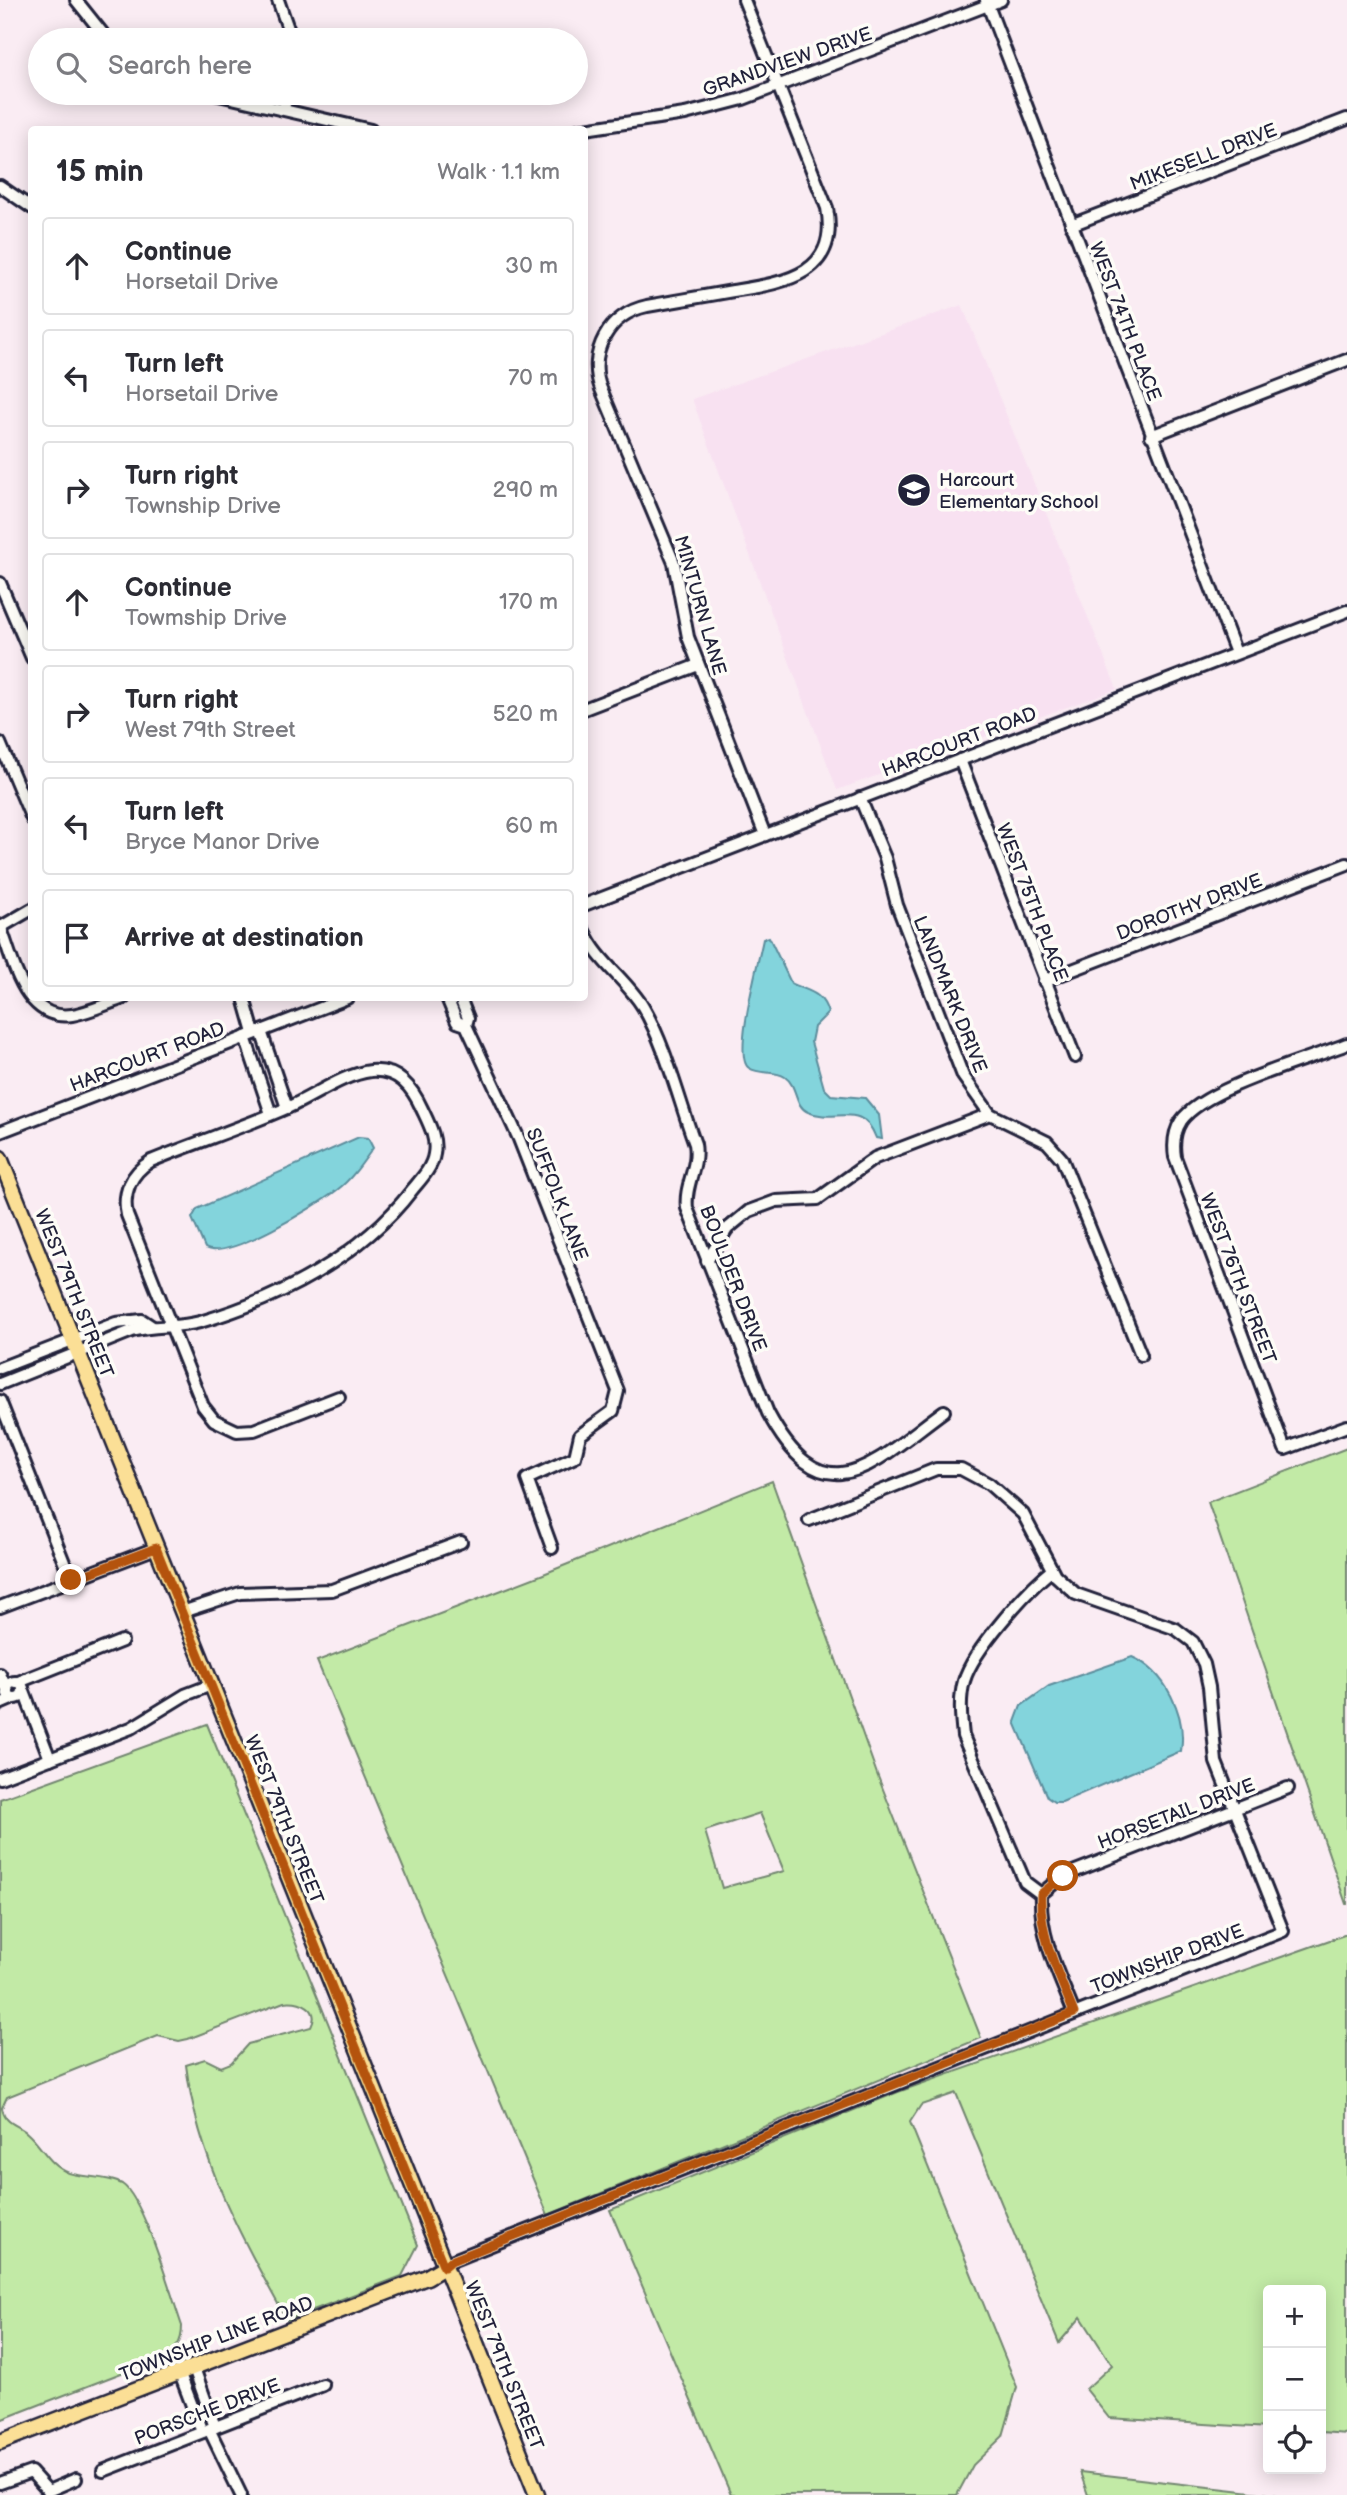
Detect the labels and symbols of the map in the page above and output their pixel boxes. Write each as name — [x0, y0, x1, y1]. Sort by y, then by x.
street label: GRANDVIEW DRIVE — [700, 23, 875, 102]
street label: MIKESELL DRIVE — [1127, 119, 1280, 196]
street label: WEST 74TH PLACE — [1084, 239, 1166, 404]
place label: Harcourt Elementary School — [939, 469, 1098, 514]
school or university icon: Harcourt Elementary School — [895, 471, 933, 509]
street label: MINTURN LANE — [669, 533, 730, 678]
street label: HARCOURT ROAD — [879, 702, 1040, 782]
street label: WEST 75TH PLACE — [991, 820, 1072, 985]
street label: DOROTHY DRIVE — [1113, 869, 1266, 946]
street label: LANDMARK DRIVE — [908, 913, 992, 1076]
street label: HARCOURT ROAD — [67, 1017, 228, 1097]
street label: SUFFOLK LANE — [521, 1125, 592, 1264]
street label: WEST 76TH STREET — [1195, 1190, 1281, 1367]
street label: BOULDER DRIVE — [694, 1202, 771, 1355]
street label: WEST 79TH STREET — [29, 1206, 118, 1382]
route end — [55, 1564, 86, 1595]
street label: WEST 79TH STREET — [239, 1732, 328, 1908]
street label: HORSETAIL DRIVE — [1095, 1774, 1258, 1855]
route start — [1047, 1860, 1078, 1891]
street label: TOWNSHIP DRIVE — [1088, 1920, 1247, 1999]
street label: WEST 79TH STREET — [459, 2278, 548, 2454]
street label: TOWNSHIP LINE ROAD — [116, 2292, 317, 2387]
street label: PORSCHE DRIVE — [132, 2374, 284, 2451]

